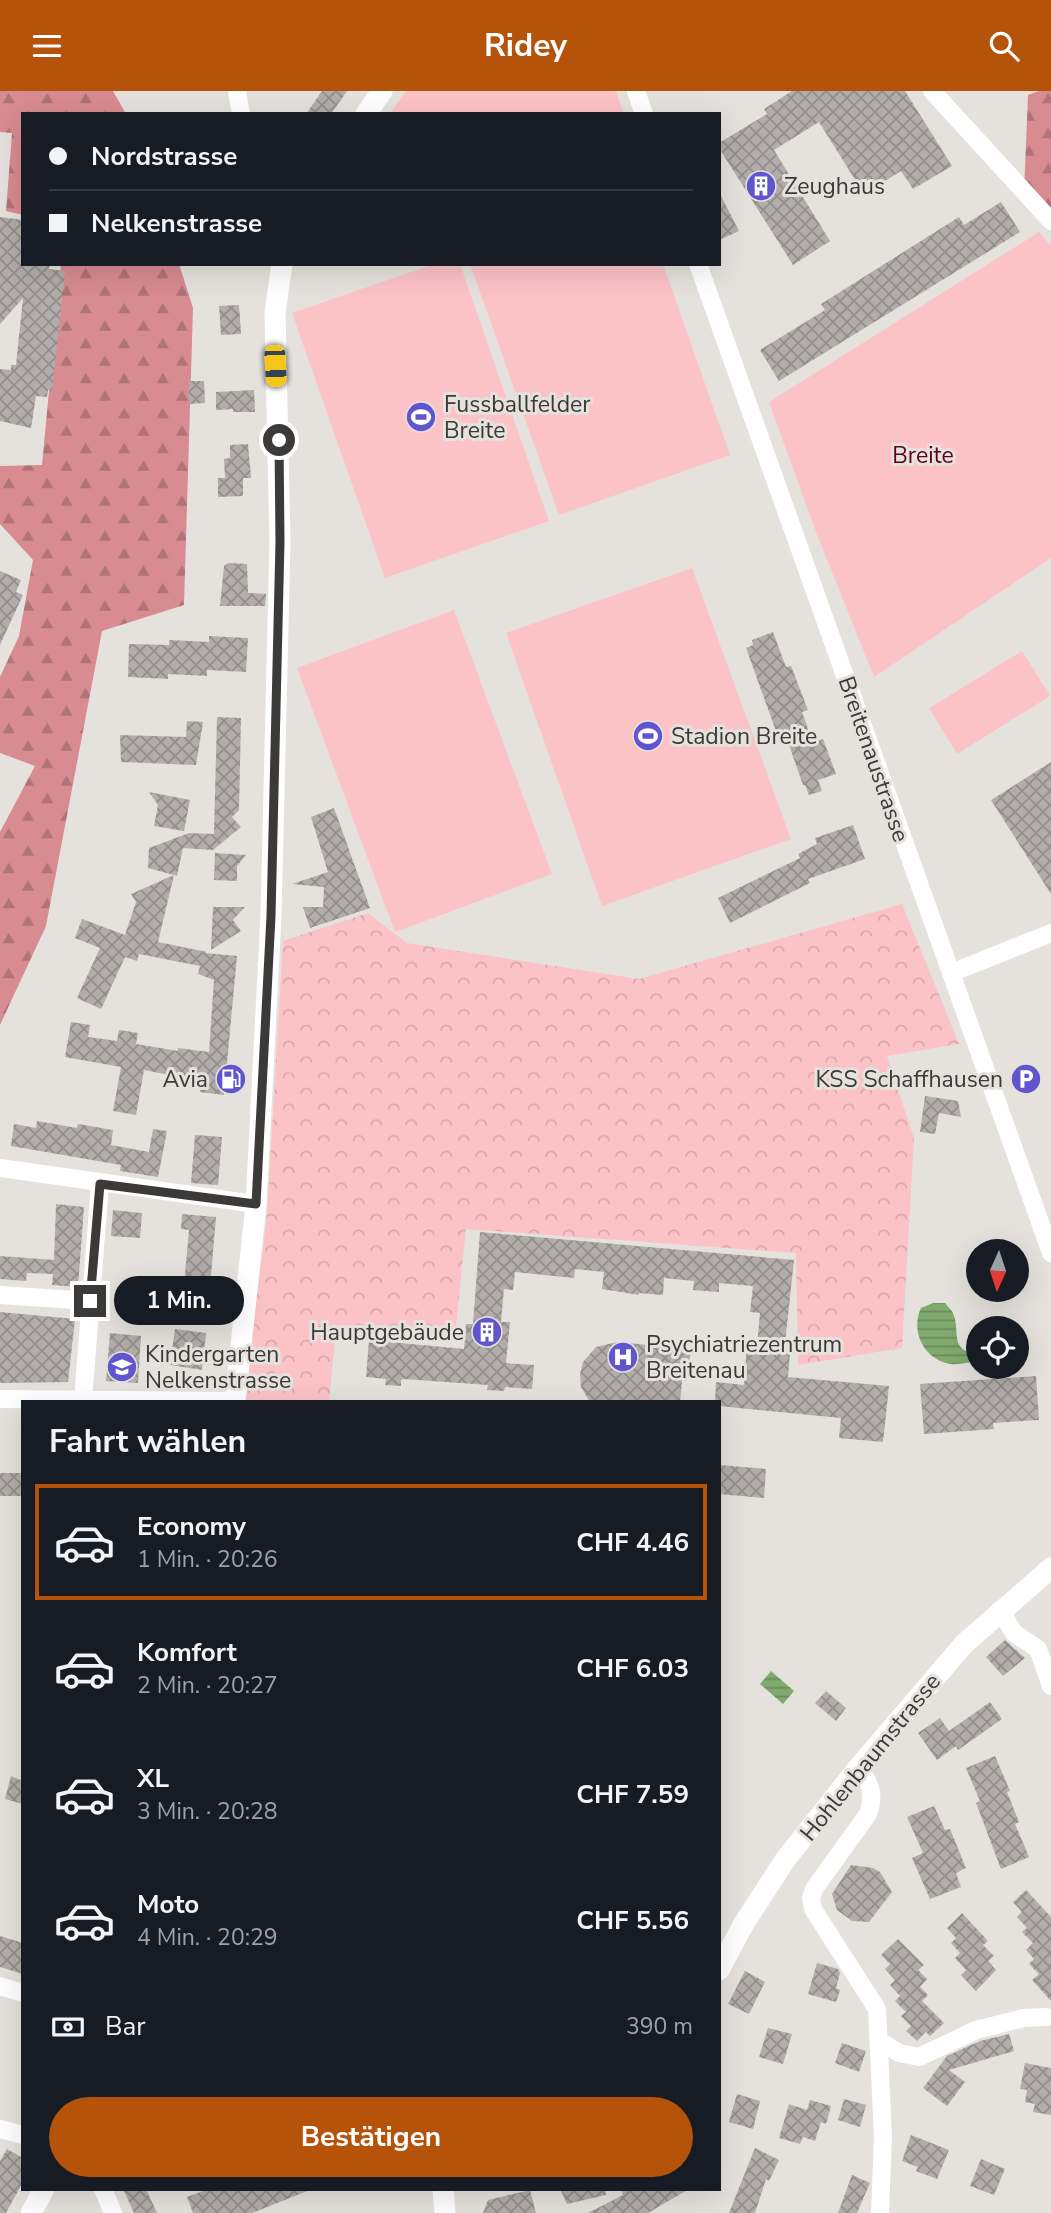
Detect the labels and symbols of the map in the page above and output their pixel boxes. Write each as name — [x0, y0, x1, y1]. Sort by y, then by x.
building icon: Zeughaus — [744, 169, 778, 203]
place label: Zeughaus — [784, 171, 885, 202]
car — [264, 344, 287, 388]
place label: Fussballfelder Breite — [444, 389, 591, 446]
sports icon: Fussballfelder Breite — [404, 400, 438, 434]
route start — [263, 424, 295, 456]
park label: Breite — [892, 440, 954, 471]
street label: Breitenaustrasse — [831, 672, 916, 846]
sports icon: Stadion Breite — [631, 719, 665, 753]
place label: Stadion Breite — [671, 721, 817, 752]
fuel station icon: Avia — [214, 1062, 248, 1096]
parking icon: KSS Schaffhausen — [1009, 1062, 1043, 1096]
place label: Avia — [162, 1064, 208, 1095]
place label: KSS Schaffhausen — [816, 1064, 1003, 1095]
north arrow — [966, 1239, 1029, 1302]
callout: 1 Min. — [114, 1277, 244, 1325]
route end — [74, 1285, 106, 1317]
building icon: Hauptgebäude — [470, 1315, 504, 1349]
place label: Hauptgebäude — [310, 1317, 464, 1348]
place label: Psychiatriezentrum Breitenau — [646, 1329, 842, 1386]
place label: Kindergarten Nelkenstrasse — [145, 1339, 291, 1396]
hospital icon: Psychiatriezentrum Breitenau — [606, 1340, 640, 1374]
school or university icon: Kindergarten Nelkenstrasse — [105, 1350, 139, 1384]
street label: Hohlenbaumstrasse — [793, 1667, 948, 1848]

